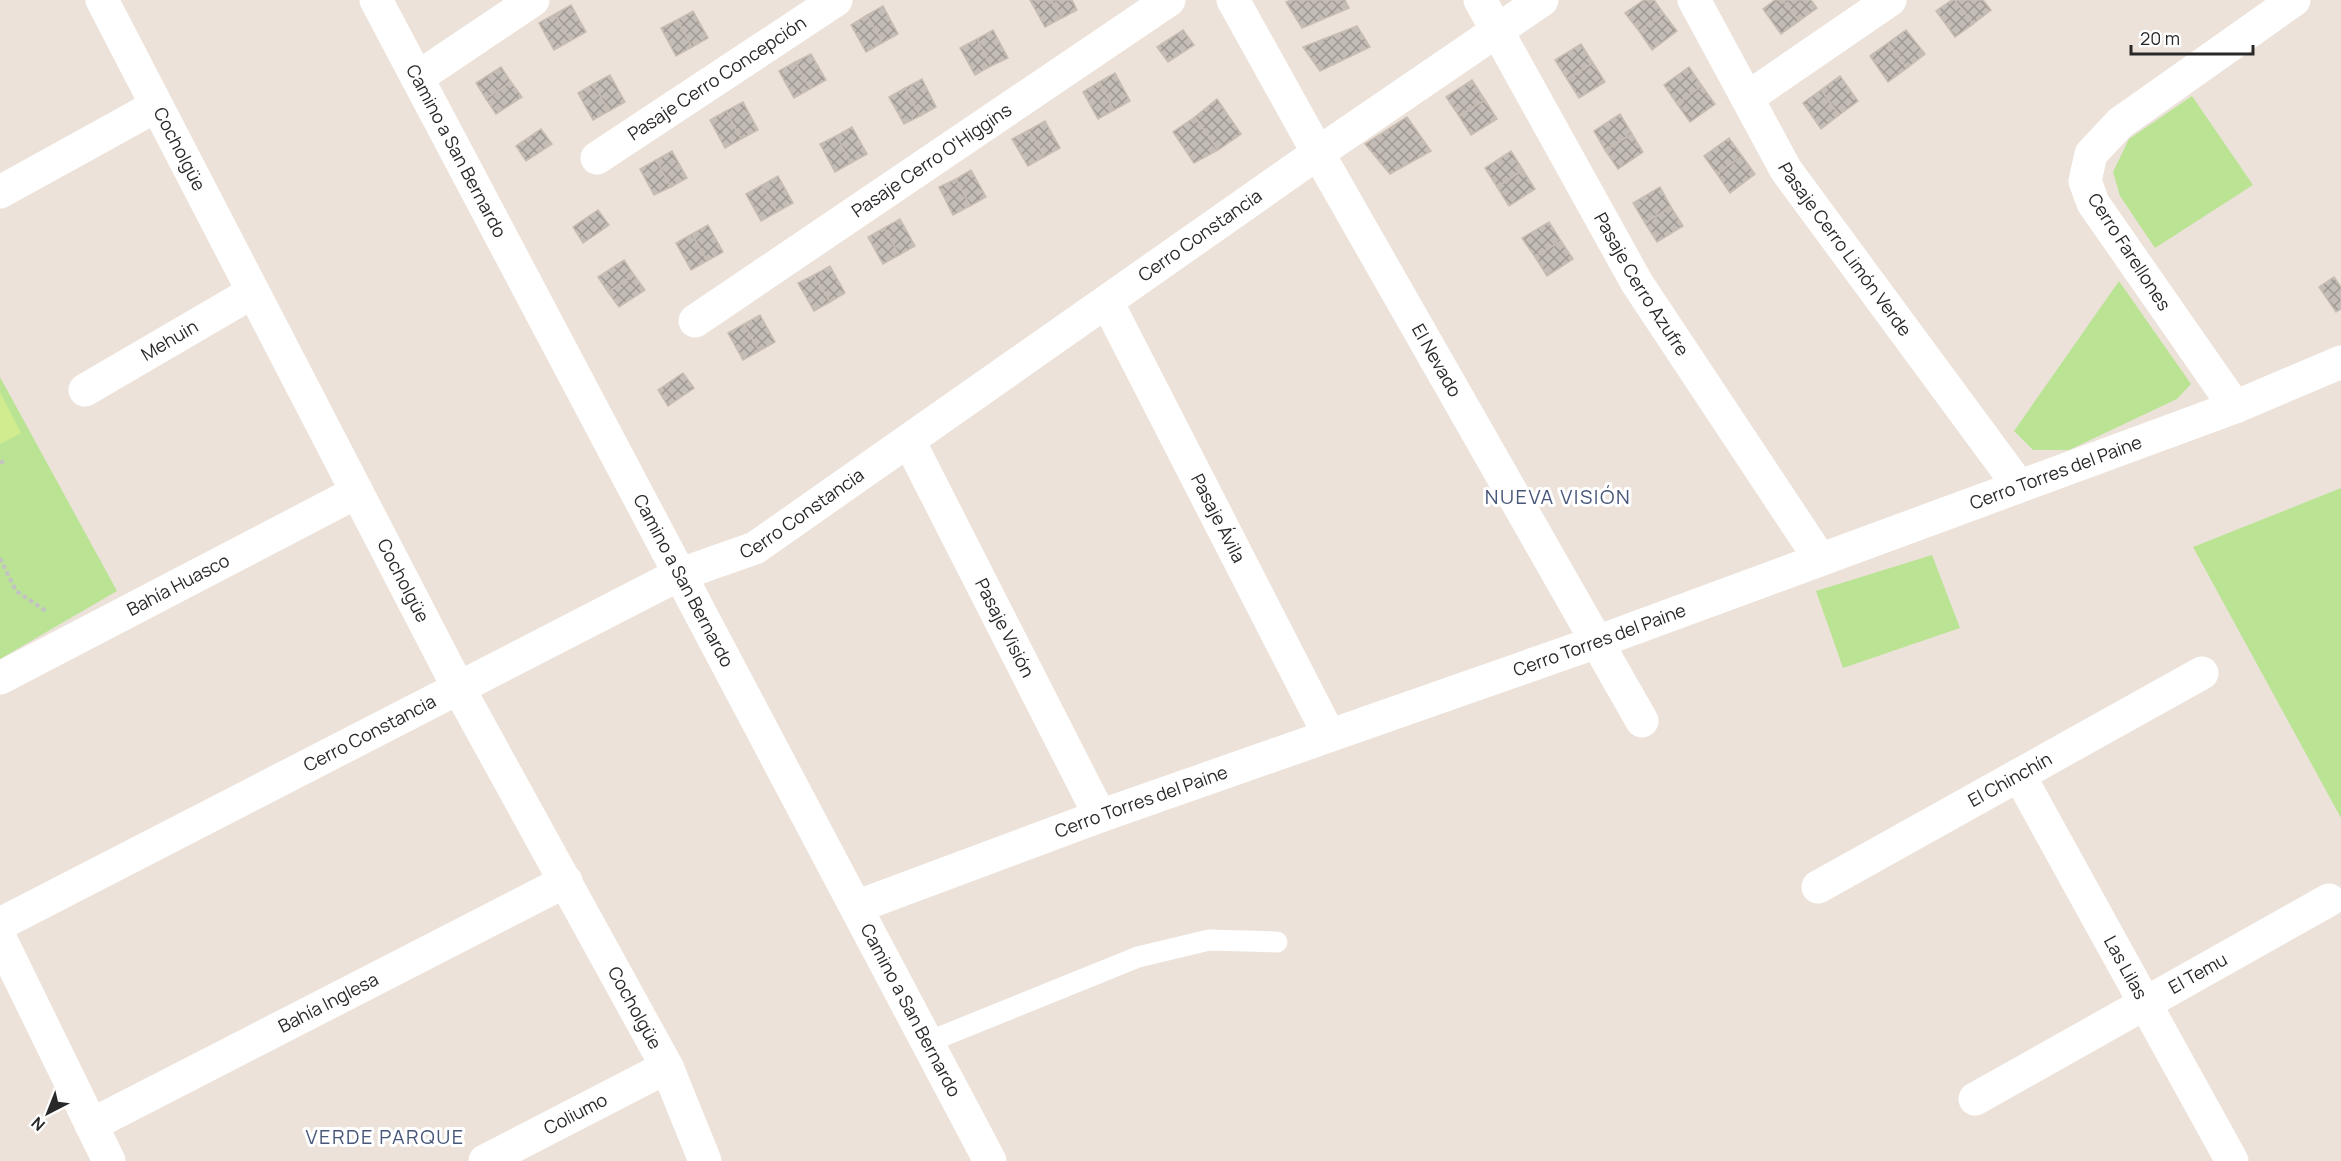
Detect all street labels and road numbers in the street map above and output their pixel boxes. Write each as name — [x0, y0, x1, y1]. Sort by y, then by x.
street label: Pasaje Cerro Concepción — [623, 10, 810, 145]
street label: Camino a San Bernardo — [401, 60, 512, 241]
street label: Pasaje Cerro O'Higgins — [847, 97, 1016, 222]
street label: Cocholgüe — [149, 103, 212, 195]
street label: Pasaje Cerro Limón Verde — [1773, 158, 1918, 341]
street label: Cerro Constancia — [1133, 183, 1266, 287]
street label: Cerro Farellones — [2083, 188, 2177, 315]
street label: Pasaje Cerro Azufre — [1589, 208, 1695, 360]
street label: Mehuin — [136, 314, 202, 366]
street label: El Nevado — [1407, 319, 1468, 401]
street label: Cerro Torres del Paine — [1966, 429, 2145, 515]
street label: Cerro Constancia — [736, 462, 868, 563]
street label: Pasaje Ávila — [1186, 469, 1252, 566]
street label: Camino a San Bernardo — [628, 490, 740, 671]
street label: Cocholgüe — [372, 534, 435, 626]
street label: Bahía Huasco — [122, 548, 233, 621]
street label: Pasaje Visión — [970, 574, 1040, 681]
street label: Cerro Torres del Paine — [1510, 597, 1689, 681]
street label: Cerro Constancia — [299, 689, 440, 777]
street label: El Chinchín — [1964, 746, 2056, 812]
street label: Cerro Torres del Paine — [1051, 759, 1231, 843]
street label: Camino a San Bernardo — [856, 919, 967, 1101]
street label: Las Lilas — [2099, 931, 2153, 1003]
street label: El Temu — [2164, 947, 2231, 999]
street label: Cocholgüe — [603, 962, 668, 1053]
street label: Bahía Inglesa — [274, 966, 382, 1038]
street label: Coliumo — [539, 1087, 611, 1140]

